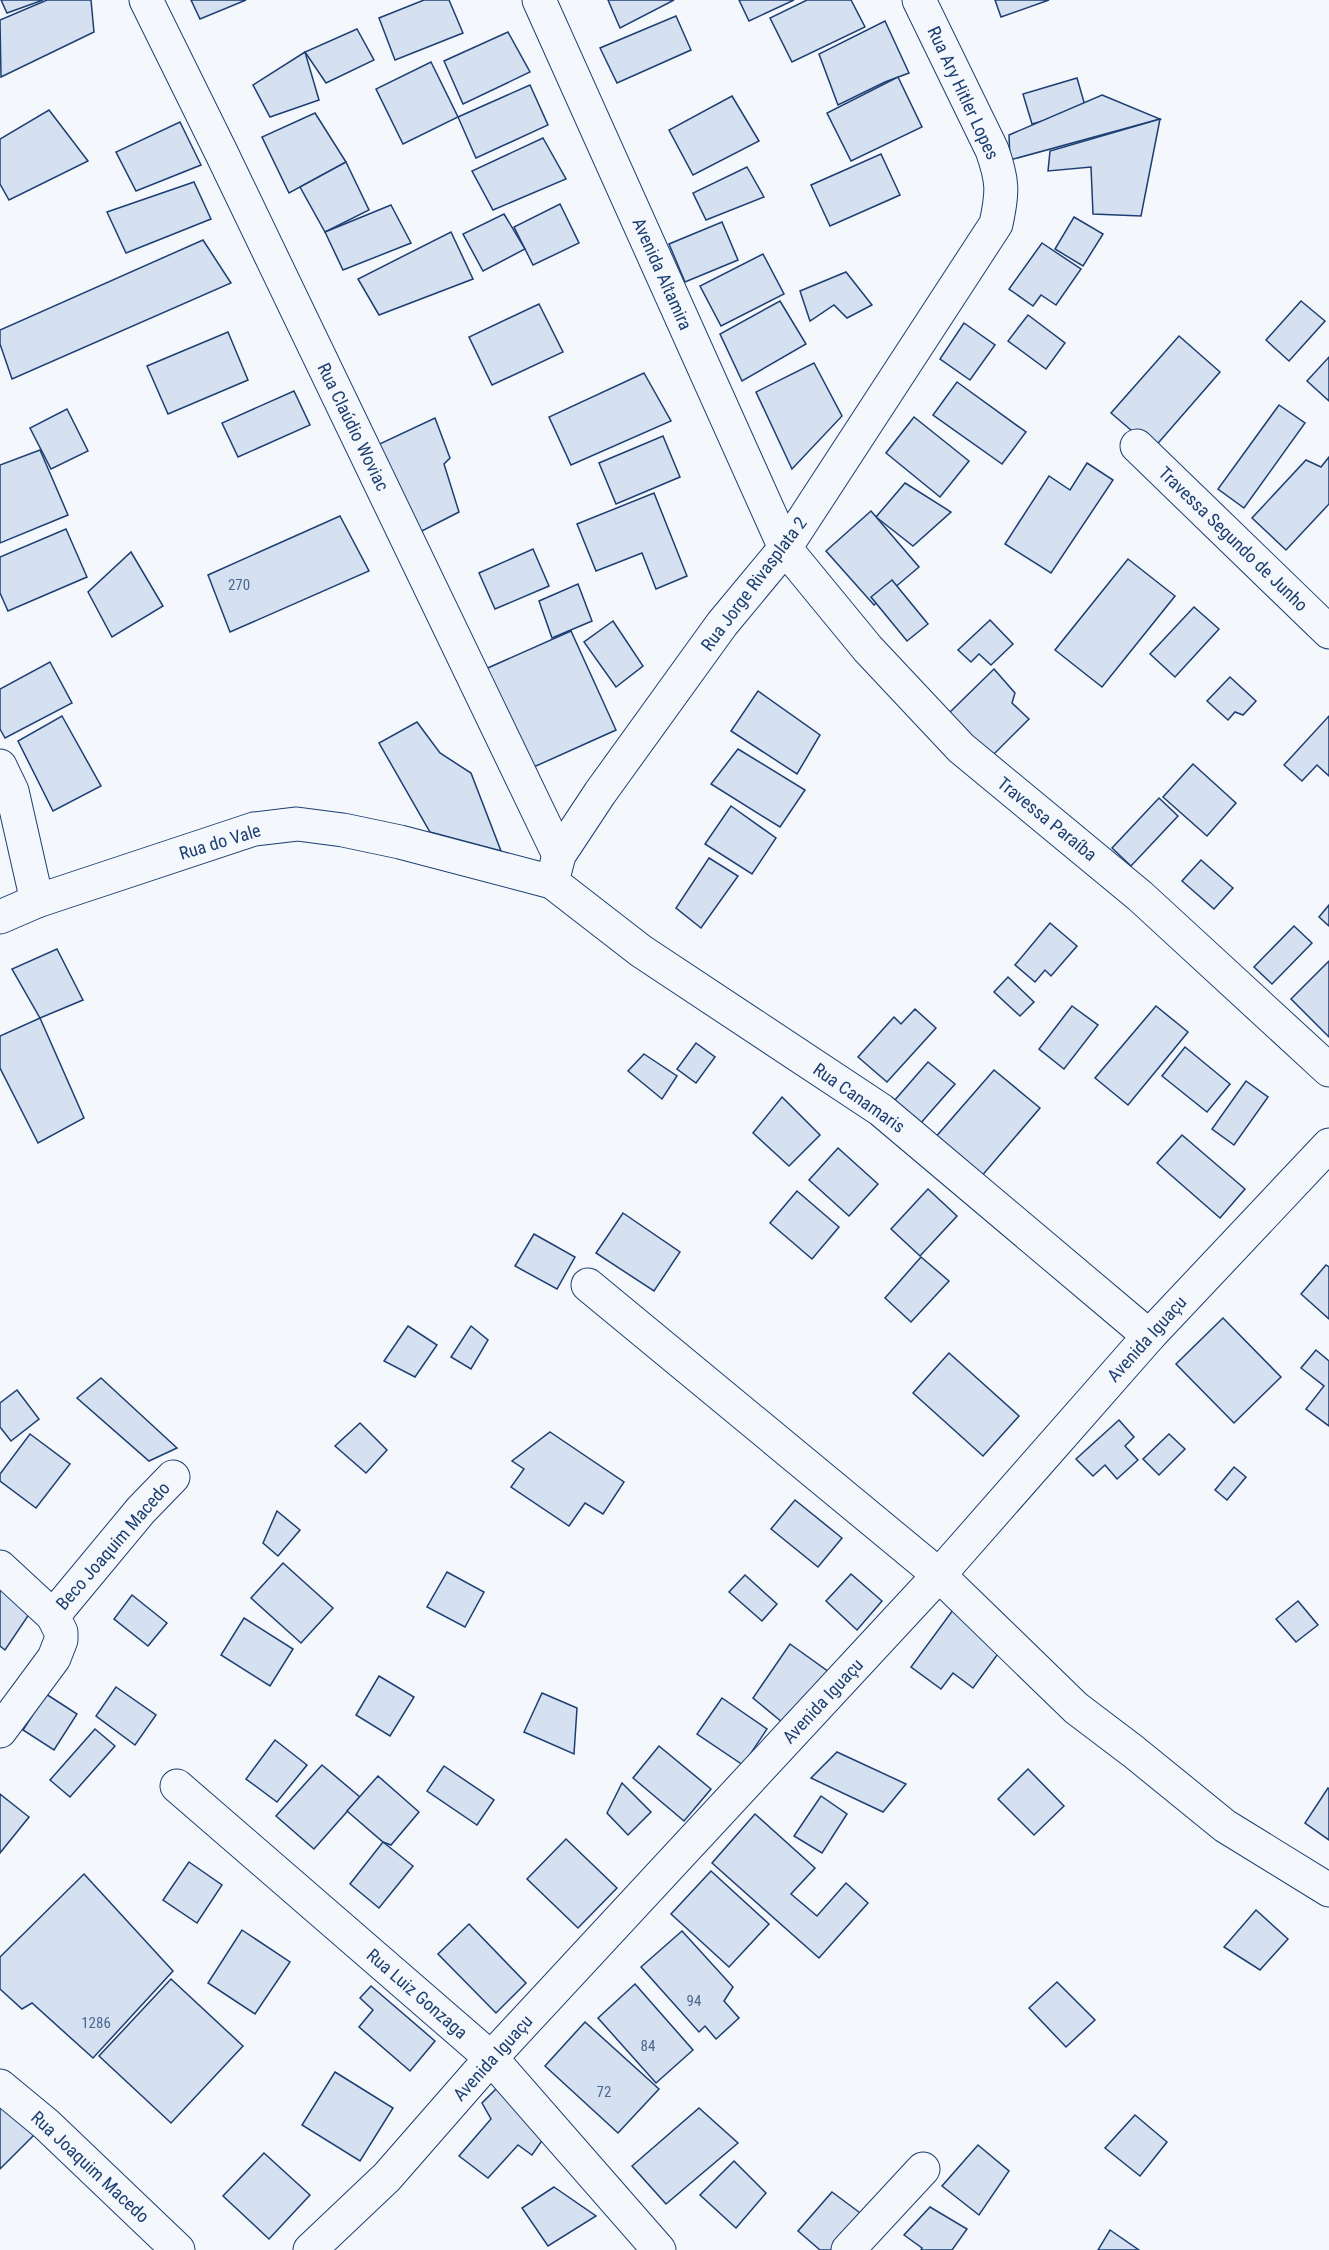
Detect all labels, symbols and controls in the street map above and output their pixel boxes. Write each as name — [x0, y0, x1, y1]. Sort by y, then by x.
street label: Rua Ary Hitler Lopes — [923, 23, 1004, 163]
street label: Avenida Altamira — [628, 215, 697, 333]
street label: Rua Claúdio Woviac — [313, 359, 394, 494]
street label: Travessa Segundo de Junho — [1154, 462, 1312, 615]
street label: Rua Jorge Rivasplata 2 — [696, 513, 811, 655]
house number: 270 — [228, 576, 250, 594]
street label: Travessa Paraíba — [993, 772, 1101, 865]
street label: Rua do Vale — [177, 819, 263, 864]
street label: Rua Canamaris — [809, 1058, 909, 1137]
street label: Avenida Iguaçu — [1103, 1291, 1191, 1386]
street label: Beco Joaquim Macedo — [51, 1477, 174, 1614]
street label: Avenida Iguaçu — [778, 1654, 867, 1747]
street label: Rua Luiz Gonzaga — [363, 1944, 472, 2043]
house number: 94 — [687, 1992, 701, 2010]
street label: Avenida Iguaçu — [449, 2010, 537, 2105]
house number: 1286 — [81, 2014, 111, 2032]
house number: 84 — [641, 2037, 655, 2055]
house number: 72 — [597, 2083, 611, 2101]
street label: Rua Joaquim Macedo — [27, 2106, 154, 2227]

